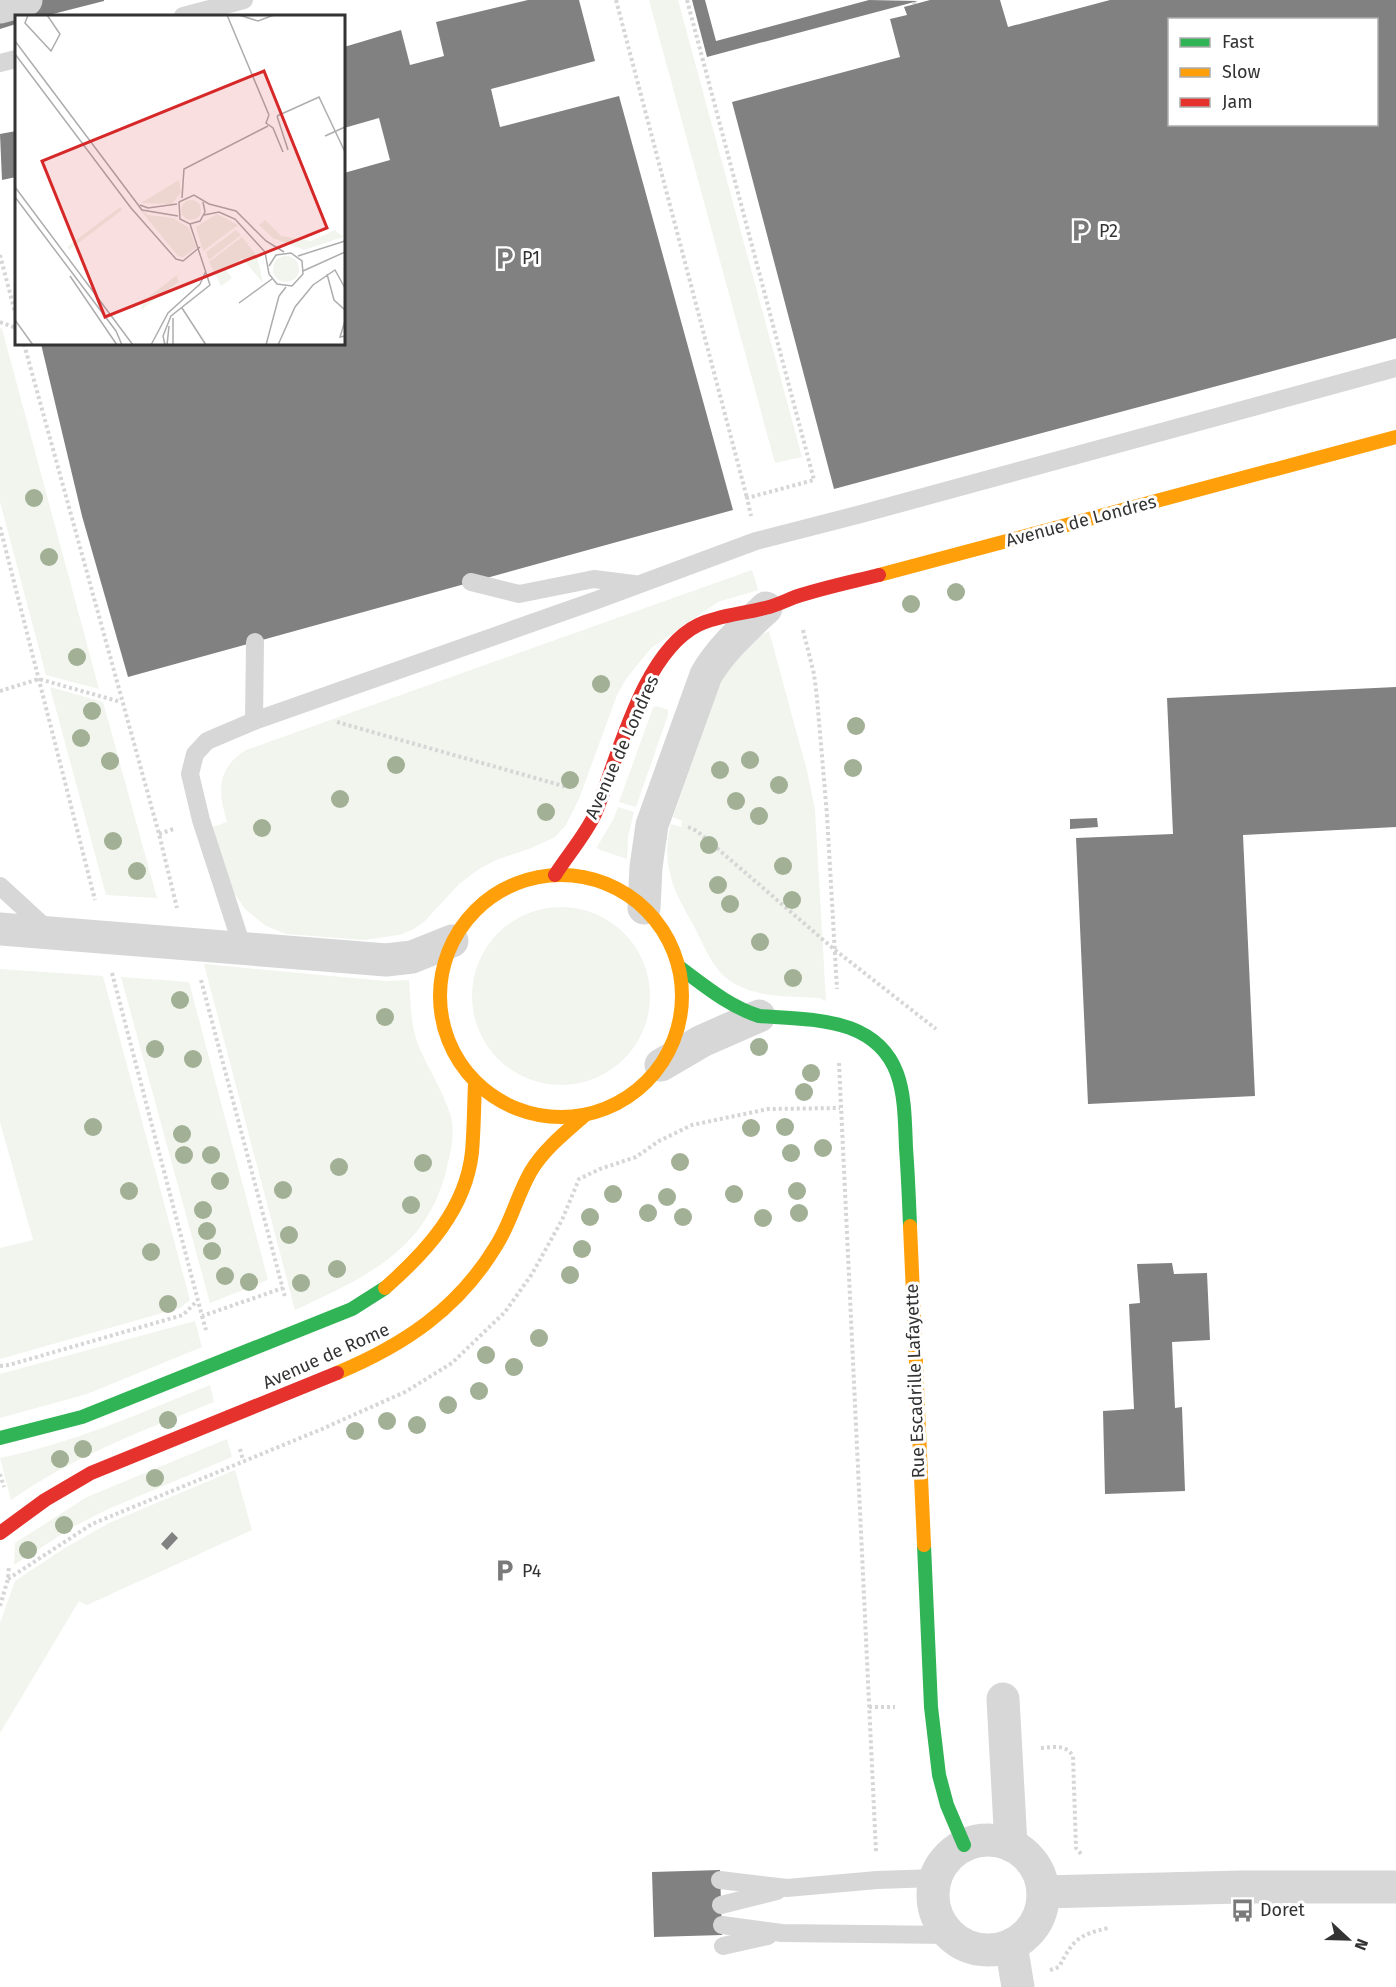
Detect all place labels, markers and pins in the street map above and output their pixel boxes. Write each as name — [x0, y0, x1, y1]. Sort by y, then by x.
parking icon: P2 — [1068, 218, 1094, 244]
place label: P2 — [1099, 220, 1118, 242]
parking icon: P1 — [491, 245, 517, 271]
place label: P1 — [522, 247, 540, 269]
parking icon: P4 — [491, 1558, 517, 1584]
place label: P4 — [522, 1560, 542, 1582]
bus stop icon: Doret — [1229, 1897, 1255, 1923]
place label: Doret — [1260, 1899, 1305, 1921]

